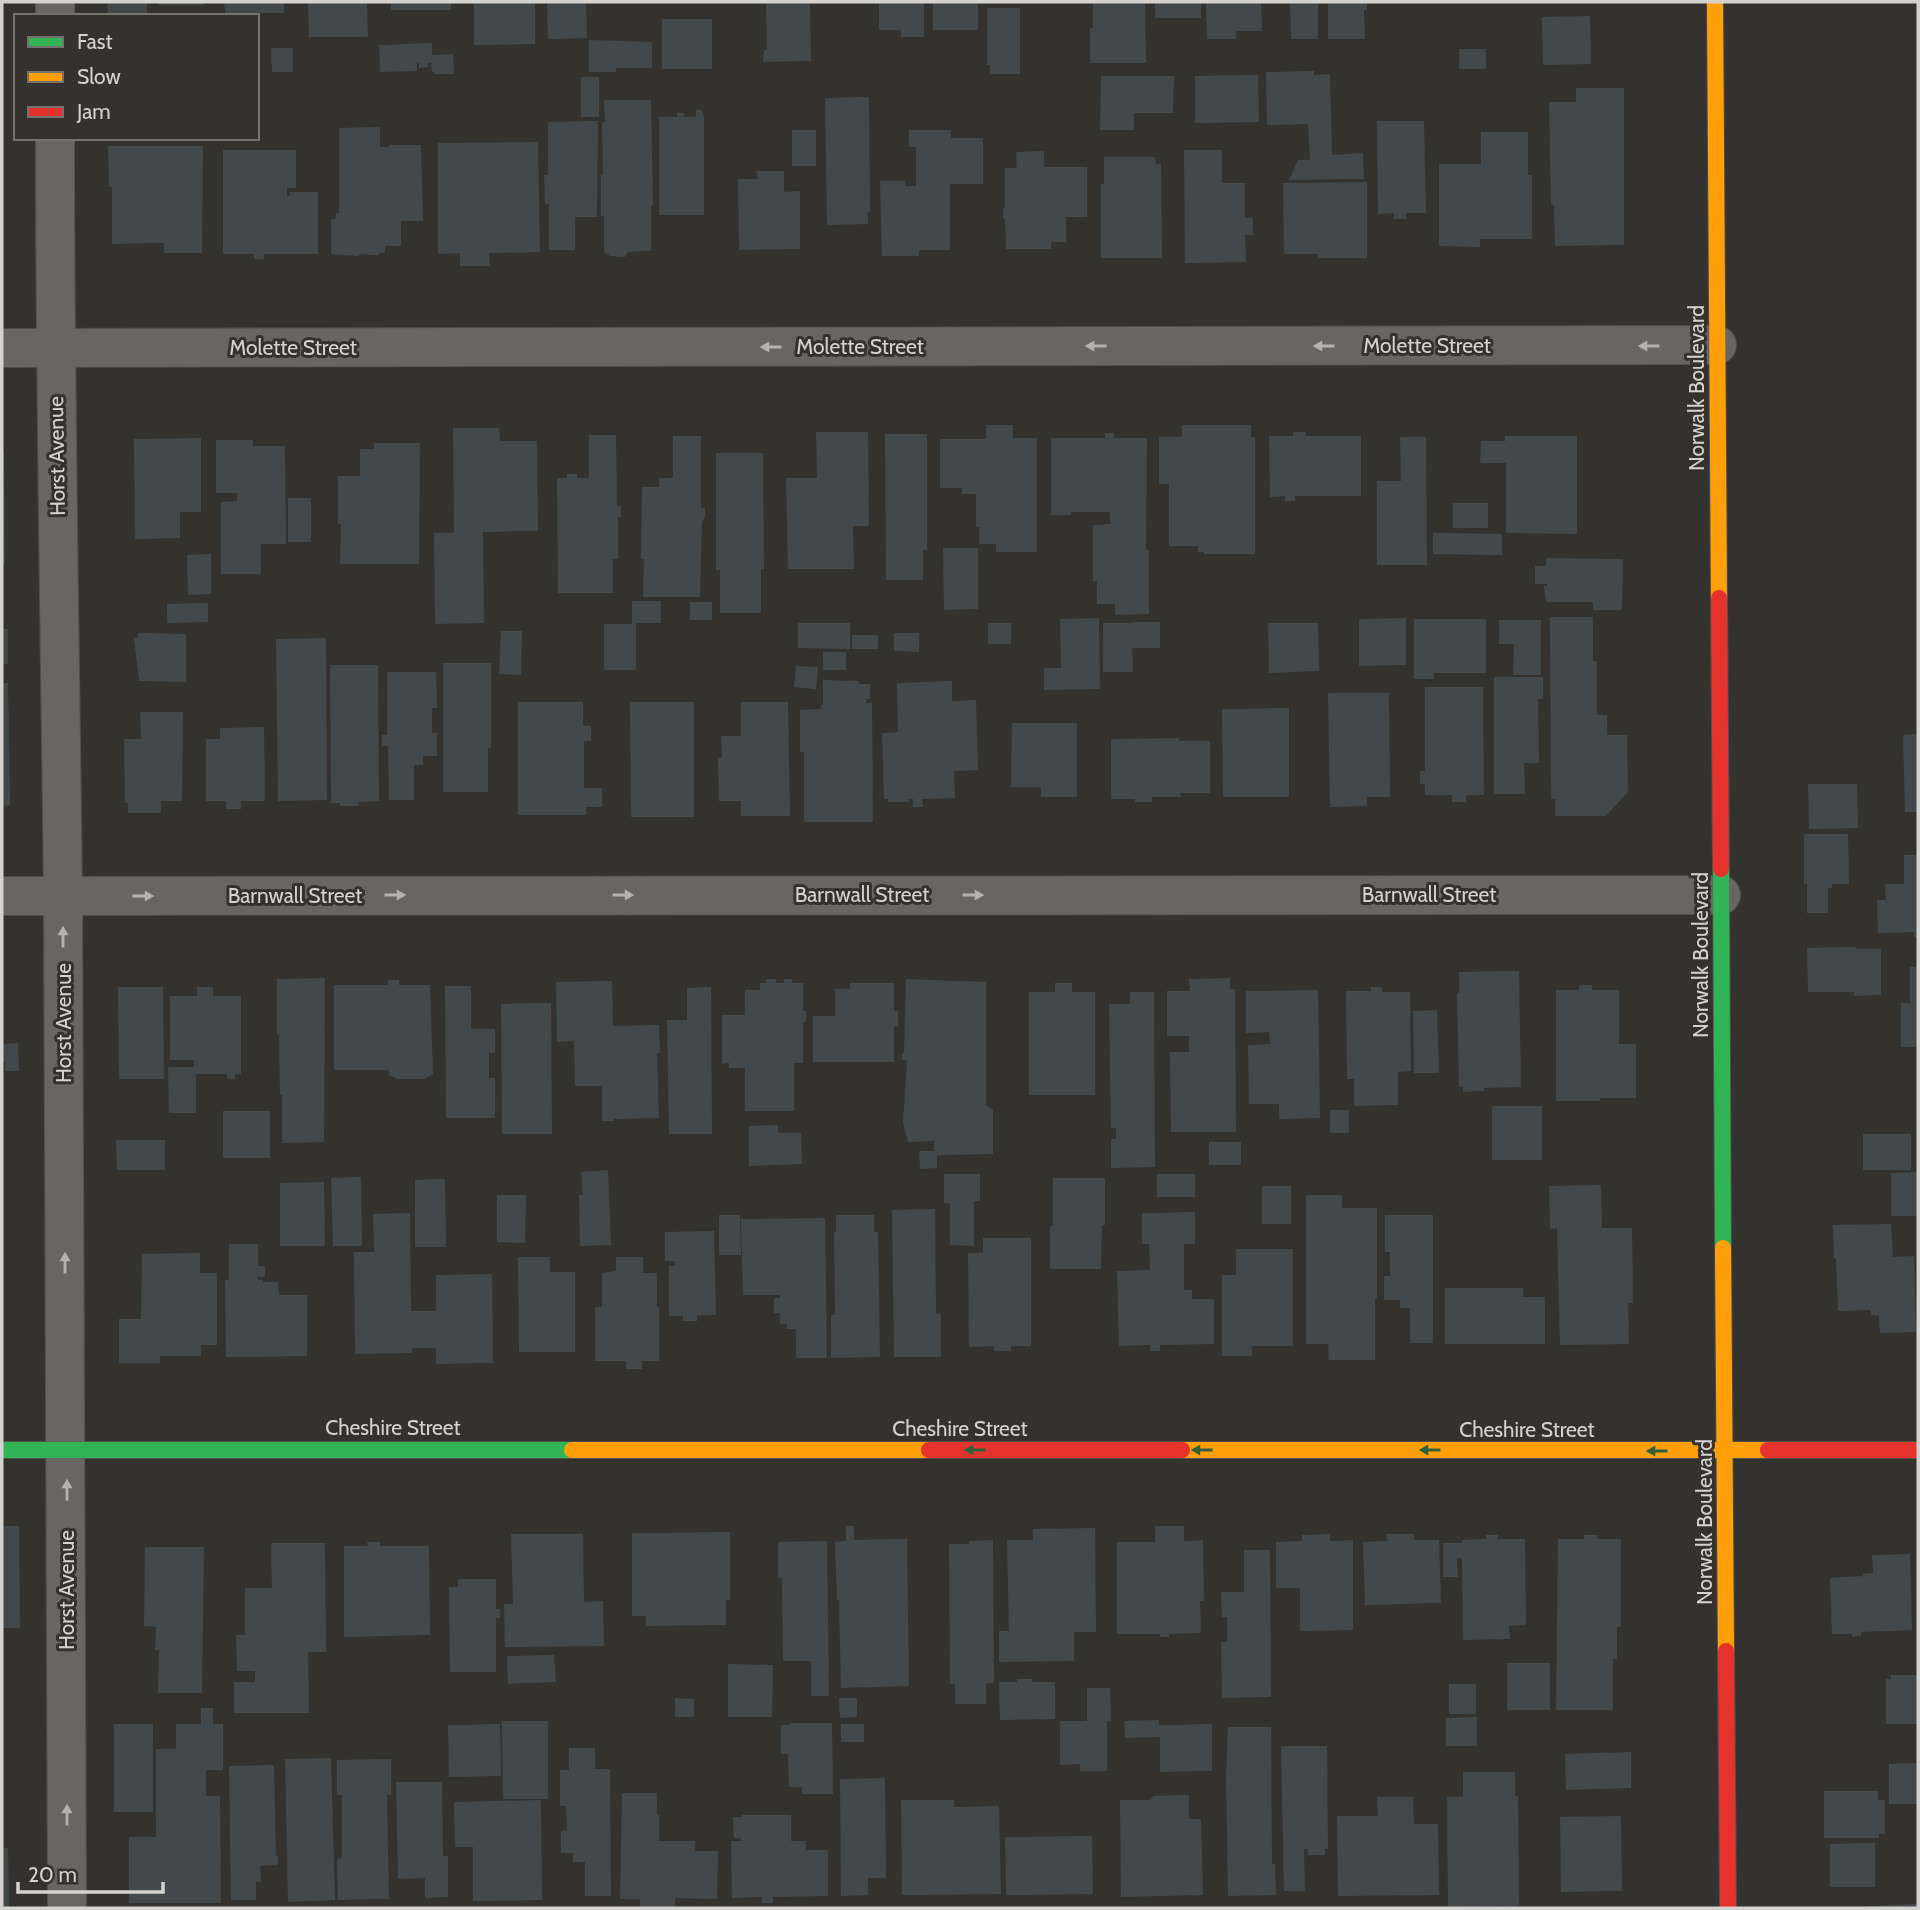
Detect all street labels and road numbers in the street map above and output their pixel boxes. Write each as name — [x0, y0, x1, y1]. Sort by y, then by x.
street label: Norwalk Boulevard — [1684, 305, 1709, 471]
street label: Molette Street — [1363, 333, 1491, 358]
street label: Molette Street — [796, 334, 924, 359]
street label: Molette Street — [229, 335, 357, 360]
street label: Horst Avenue — [43, 396, 70, 516]
street label: Norwalk Boulevard — [1688, 872, 1713, 1038]
street label: Barnwall Street — [795, 882, 929, 907]
street label: Barnwall Street — [1362, 882, 1496, 907]
street label: Barnwall Street — [228, 883, 362, 908]
street label: Horst Avenue — [51, 963, 76, 1083]
street label: Cheshire Street — [325, 1415, 461, 1440]
street label: Cheshire Street — [892, 1416, 1028, 1441]
street label: Cheshire Street — [1459, 1417, 1595, 1442]
street label: Norwalk Boulevard — [1692, 1439, 1717, 1605]
street label: Horst Avenue — [54, 1530, 79, 1650]

